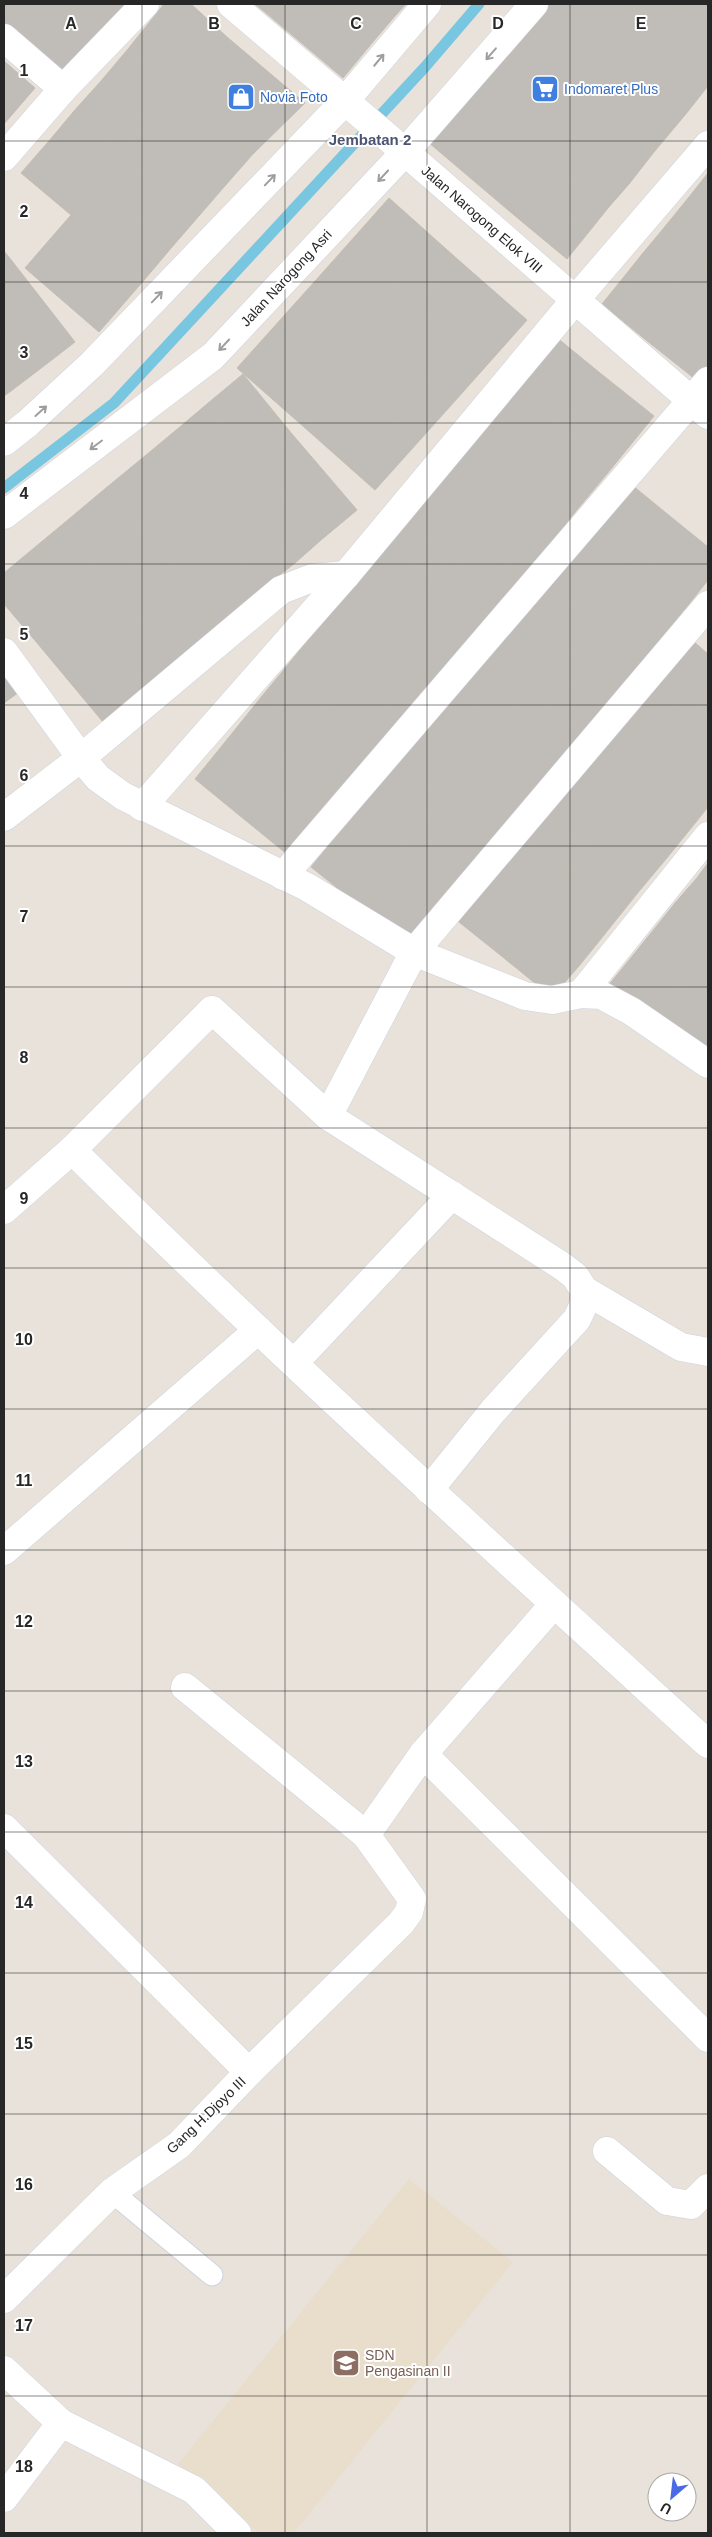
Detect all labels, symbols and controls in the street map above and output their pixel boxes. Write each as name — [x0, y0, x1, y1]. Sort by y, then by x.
text: A — [65, 15, 77, 32]
text: B — [208, 15, 220, 32]
text: C — [350, 15, 362, 32]
text: D — [492, 15, 504, 32]
text: E — [636, 15, 647, 32]
one-way arrow — [485, 47, 497, 60]
one-way arrow — [374, 54, 385, 67]
text: 1 — [20, 62, 29, 79]
supermarket icon: Indomaret Plus — [530, 74, 560, 104]
place label: Indomaret Plus — [564, 81, 658, 97]
shop icon: Novia Foto — [226, 82, 256, 112]
place label: Novia Foto — [260, 89, 328, 105]
district label: Jembatan 2 — [329, 131, 411, 148]
street label: Jalan Narogong Elok VIII — [418, 162, 546, 276]
one-way arrow — [377, 169, 389, 182]
one-way arrow — [264, 173, 276, 186]
text: 2 — [20, 203, 29, 220]
street label: Jalan Narogong Asri — [237, 226, 335, 330]
one-way arrow — [151, 291, 163, 303]
one-way arrow — [218, 338, 230, 351]
text: 3 — [20, 344, 29, 361]
one-way arrow — [35, 405, 48, 417]
one-way arrow — [89, 440, 103, 450]
text: 4 — [20, 485, 29, 502]
text: 5 — [20, 626, 29, 643]
text: 6 — [20, 767, 29, 784]
text: 7 — [20, 908, 29, 925]
text: 8 — [20, 1049, 29, 1066]
text: 9 — [20, 1190, 29, 1207]
text: 10 — [15, 1331, 33, 1348]
text: 11 — [16, 1472, 33, 1489]
text: 12 — [15, 1613, 33, 1630]
text: 13 — [15, 1753, 33, 1770]
text: 14 — [15, 1894, 33, 1911]
text: 15 — [15, 2035, 33, 2052]
street label: Gang H.Djoyo III — [163, 2073, 249, 2157]
text: 16 — [15, 2176, 33, 2193]
text: 17 — [15, 2317, 33, 2334]
place label: SDN Pengasinan II — [365, 2347, 451, 2379]
school or university icon: SDN Pengasinan II — [331, 2348, 361, 2378]
text: 18 — [15, 2458, 33, 2475]
north arrow — [647, 2472, 697, 2522]
text: U — [658, 2499, 674, 2518]

